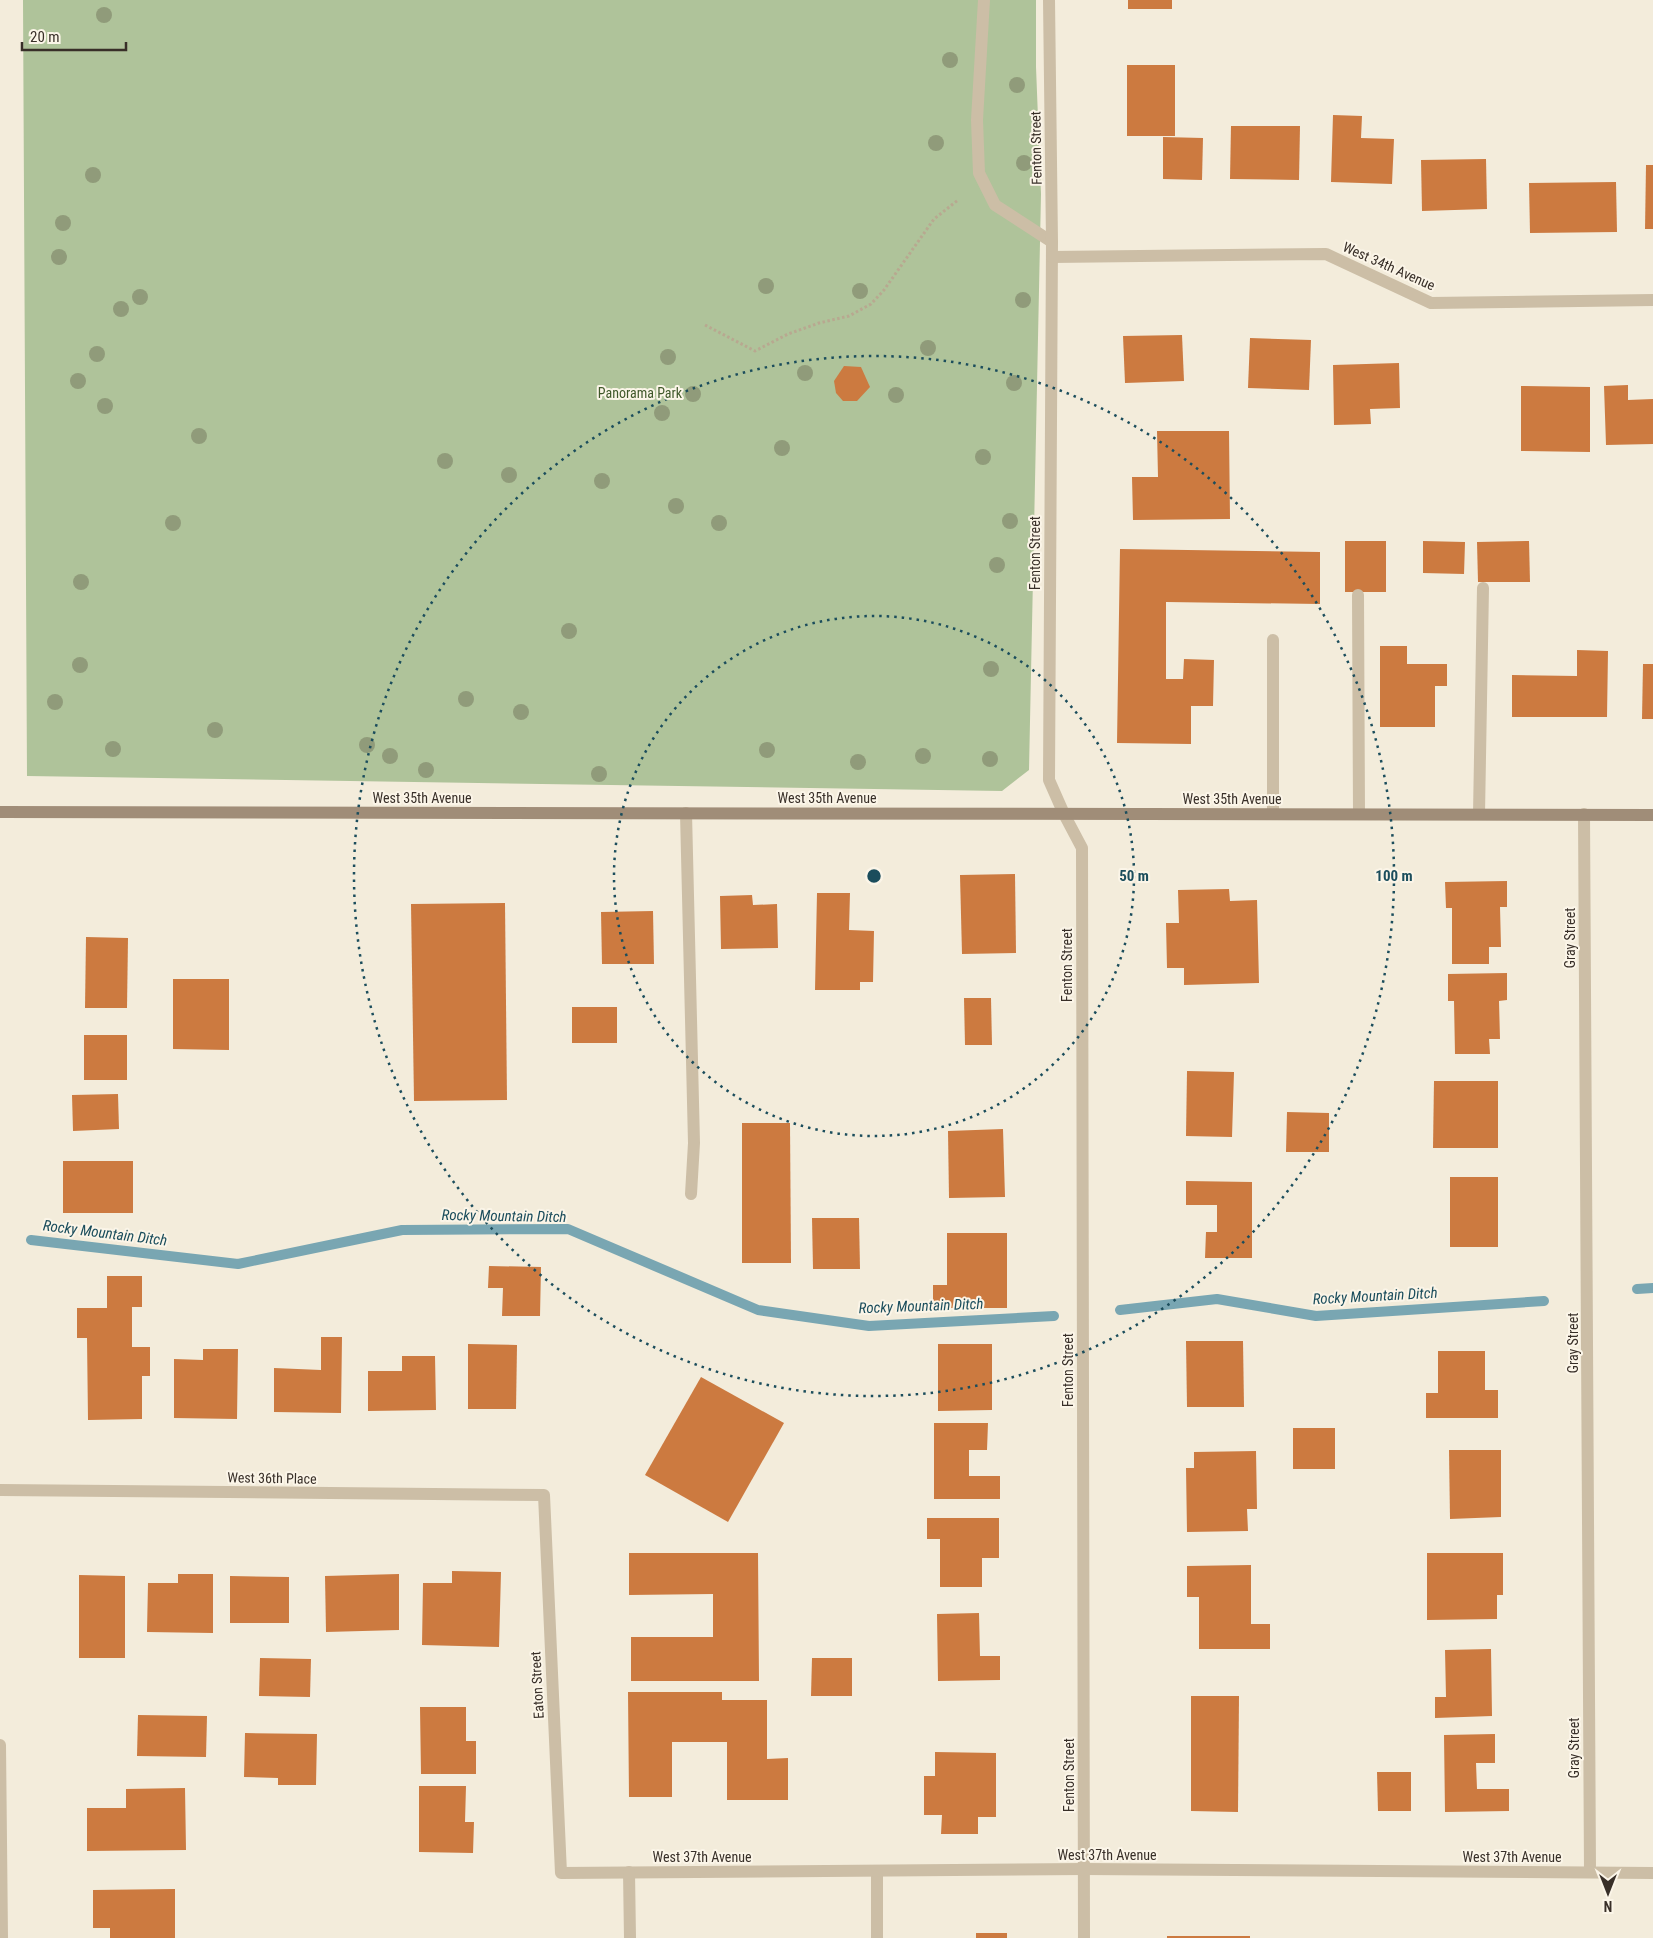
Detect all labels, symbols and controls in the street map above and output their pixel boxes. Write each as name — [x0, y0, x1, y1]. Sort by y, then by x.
scale bar — [22, 20, 126, 52]
text: 20 m — [30, 28, 60, 46]
street label: Fenton Street — [1027, 111, 1045, 185]
street label: West 34th Avenue — [1341, 239, 1438, 294]
park label: Panorama Park — [598, 385, 683, 401]
street label: Fenton Street — [1027, 516, 1043, 590]
street label: West 35th Avenue — [373, 790, 472, 806]
street label: West 35th Avenue — [778, 790, 877, 806]
street label: West 35th Avenue — [1183, 791, 1282, 807]
centre of rings — [865, 867, 883, 885]
text: 50 m — [1119, 867, 1149, 885]
text: 100 m — [1375, 867, 1413, 885]
street label: Gray Street — [1562, 908, 1578, 968]
street label: Fenton Street — [1059, 928, 1075, 1002]
water label: Rocky Mountain Ditch — [441, 1206, 567, 1226]
water label: Rocky Mountain Ditch — [42, 1216, 168, 1250]
water label: Rocky Mountain Ditch — [1312, 1284, 1438, 1308]
water label: Rocky Mountain Ditch — [858, 1295, 984, 1317]
street label: Gray Street — [1565, 1313, 1581, 1373]
street label: Fenton Street — [1060, 1333, 1076, 1407]
street label: West 36th Place — [227, 1469, 317, 1487]
street label: Eaton Street — [527, 1651, 547, 1719]
street label: Gray Street — [1566, 1718, 1582, 1778]
street label: Fenton Street — [1061, 1738, 1077, 1812]
street label: West 37th Avenue — [1058, 1847, 1157, 1863]
street label: West 37th Avenue — [653, 1849, 752, 1865]
street label: West 37th Avenue — [1463, 1849, 1562, 1865]
north arrow — [1583, 1868, 1633, 1918]
text: N — [1604, 1898, 1612, 1914]

